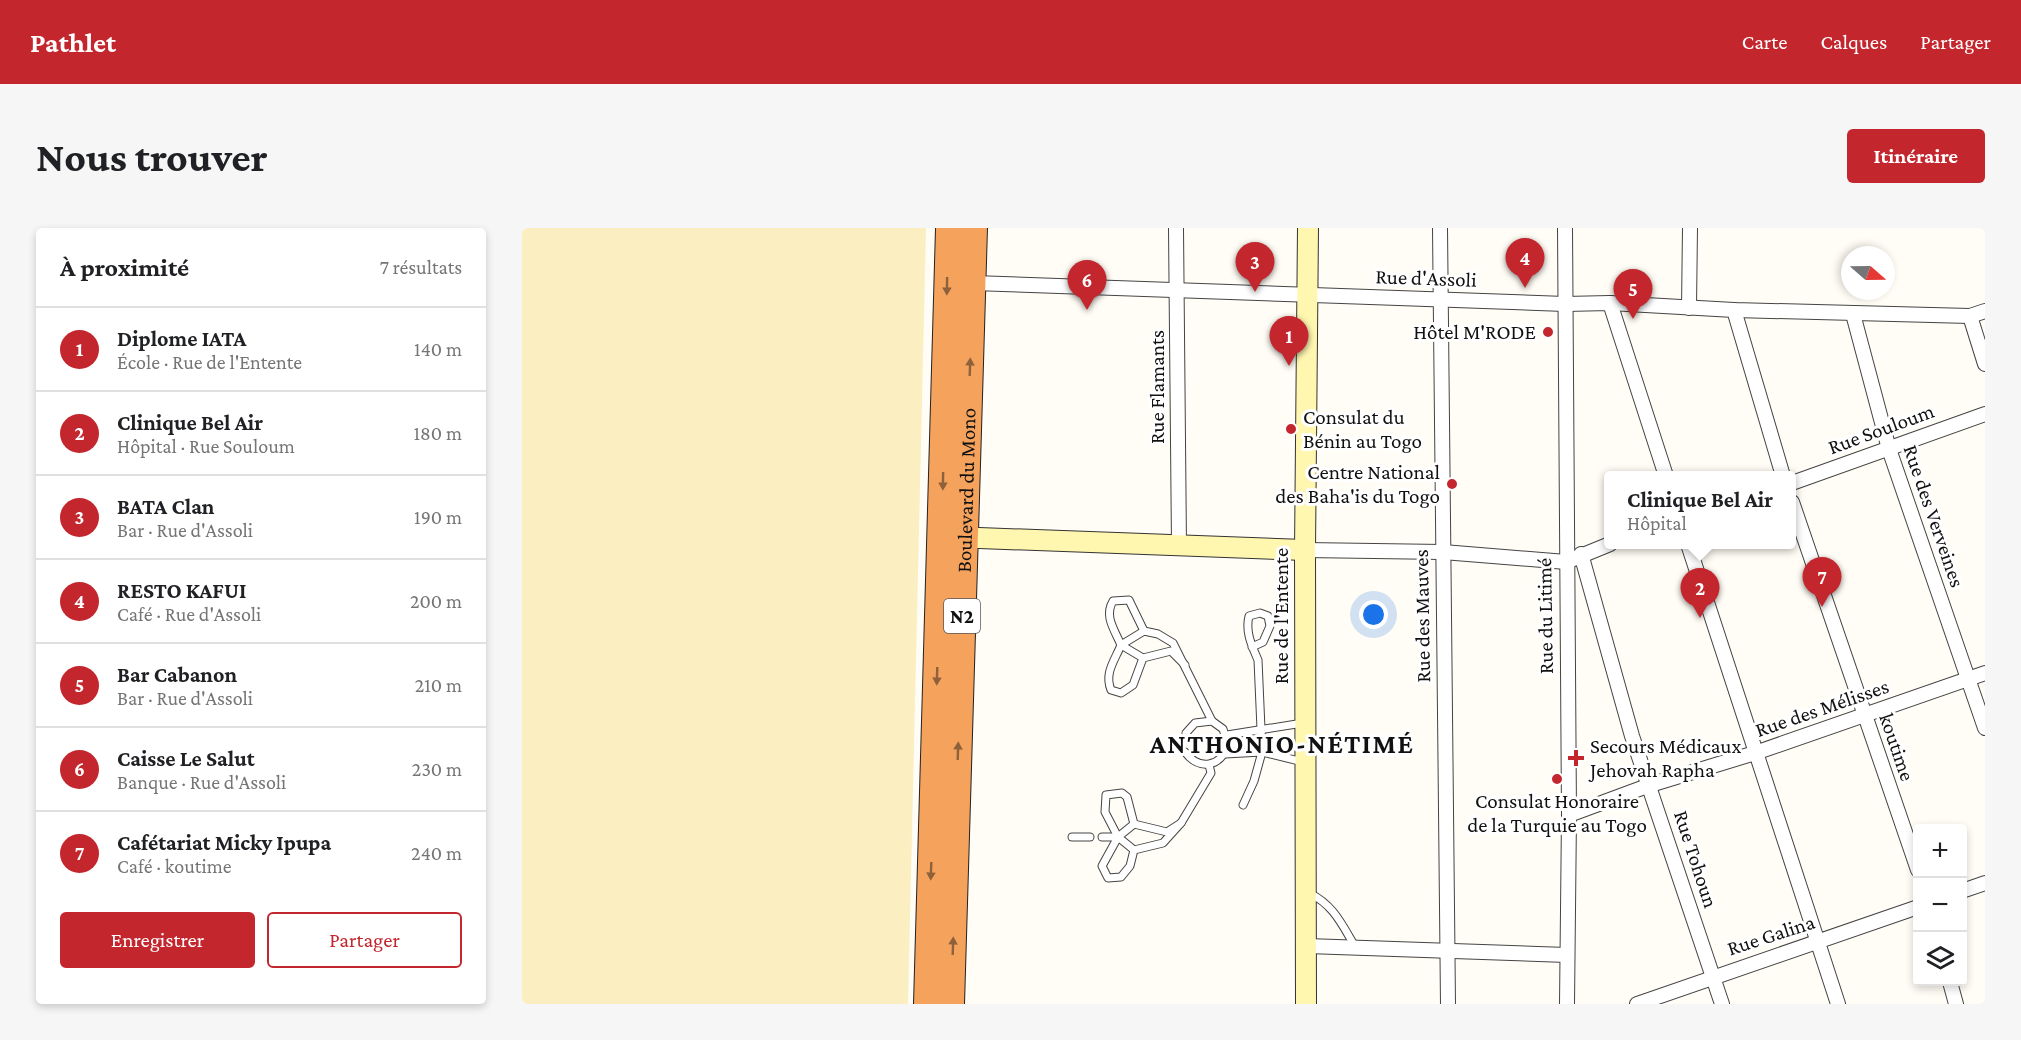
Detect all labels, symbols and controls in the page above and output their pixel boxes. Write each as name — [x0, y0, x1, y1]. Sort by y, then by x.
text: Pathlet — [30, 27, 116, 58]
text: Carte — [1742, 30, 1787, 54]
text: Calques — [1820, 30, 1887, 54]
text: Partager — [1920, 30, 1991, 54]
button: Itinéraire — [1847, 129, 1985, 183]
text: Nous trouver — [36, 133, 268, 180]
pin: 4 — [1506, 238, 1544, 288]
pin: 3 — [1236, 242, 1274, 292]
north arrow — [1841, 246, 1895, 300]
text: À proximité — [60, 253, 189, 282]
text: 7 résultats — [380, 256, 462, 278]
pin: 6 — [1068, 260, 1106, 310]
street label: Rue d'Assoli — [1375, 264, 1478, 292]
pin: 5 — [1614, 270, 1652, 319]
one-way arrow — [943, 277, 952, 296]
pin: 1 — [1270, 316, 1308, 366]
place label: Hôtel M'RODE — [1413, 320, 1536, 344]
marker: Hôtel M'RODE — [1541, 325, 1555, 339]
text: Diplome IATA — [117, 326, 246, 351]
street label: Rue Flamants — [1145, 330, 1169, 444]
text: 1 — [76, 338, 83, 360]
text: 140 m — [414, 338, 462, 360]
text: École · Rue de l'Entente — [117, 351, 302, 373]
one-way arrow — [966, 357, 975, 376]
street label: Rue Souloum — [1825, 399, 1937, 459]
place label: Consulat du Bénin au Togo — [1303, 405, 1422, 453]
street label: Boulevard du Mono — [952, 408, 981, 573]
text: Clinique Bel Air — [117, 410, 263, 435]
text: 2 — [74, 422, 85, 444]
text: 180 m — [413, 422, 462, 444]
marker: Consulat du Bénin au Togo — [1284, 422, 1298, 436]
text: Hôpital · Rue Souloum — [117, 435, 295, 457]
street label: Rue des Verveines — [1898, 442, 1970, 590]
place label: Centre National des Baha'is du Togo — [1275, 460, 1440, 508]
popup — [1604, 471, 1796, 549]
one-way arrow — [938, 472, 947, 491]
marker: Centre National des Baha'is du Togo — [1445, 477, 1459, 491]
text: Clinique Bel Air — [1627, 487, 1773, 512]
text: BATA Clan — [117, 494, 215, 519]
text: 3 — [75, 506, 84, 528]
text: 190 m — [414, 506, 462, 528]
text: Hôpital — [1627, 512, 1687, 534]
text: Bar · Rue d'Assoli — [117, 519, 253, 541]
street label: Rue de l'Entente — [1269, 548, 1293, 684]
street label: Rue des Mauves — [1409, 549, 1435, 683]
street label: Rue du Litimé — [1532, 558, 1558, 674]
pin: 7 — [1802, 558, 1842, 607]
pin: 2 — [1680, 568, 1720, 618]
text: RESTO KAFUI — [117, 578, 246, 603]
text: 4 — [74, 590, 85, 612]
text: 200 m — [410, 590, 462, 612]
road number: N2 — [944, 599, 980, 633]
your location — [1359, 600, 1388, 629]
text: Café · Rue d'Assoli — [117, 603, 261, 625]
text: Bar Cabanon — [117, 662, 237, 687]
one-way arrow — [932, 667, 942, 686]
text: 5 — [75, 674, 84, 696]
text: 210 m — [415, 674, 462, 696]
street label: Rue des Mélisses — [1752, 674, 1892, 742]
text: Bar · Rue d'Assoli — [117, 687, 253, 709]
street label: koutime — [1874, 710, 1920, 784]
district label: ANTHONIO-NÉTIMÉ — [1149, 729, 1414, 759]
place label: Secours Médicaux Jehovah Rapha — [1588, 734, 1742, 782]
one-way arrow — [954, 741, 963, 760]
text: Caisse Le Salut — [117, 746, 255, 771]
marker: Secours Médicaux Jehovah Rapha — [1567, 749, 1585, 767]
text: 6 — [74, 758, 85, 780]
text: 230 m — [412, 758, 462, 780]
text: Banque · Rue d'Assoli — [117, 771, 286, 793]
marker: Consulat Honoraire de la Turquie au Togo — [1550, 772, 1564, 786]
place label: Consulat Honoraire de la Turquie au Togo — [1467, 789, 1647, 837]
street label: Rue Tohoun — [1669, 807, 1723, 911]
map controls — [1913, 824, 1967, 986]
button: + — [1913, 824, 1967, 878]
text: Cafétariat Micky Ipupa — [117, 830, 331, 855]
text: 7 — [75, 842, 84, 864]
text: 240 m — [411, 842, 462, 864]
text: Café · koutime — [117, 855, 232, 877]
one-way arrow — [926, 862, 935, 881]
button: − — [1913, 878, 1967, 932]
street label: Rue Galina — [1724, 909, 1818, 960]
button: Enregistrer — [60, 912, 255, 968]
button: Partager — [267, 912, 462, 968]
button: layers — [1913, 932, 1967, 986]
one-way arrow — [948, 936, 957, 955]

